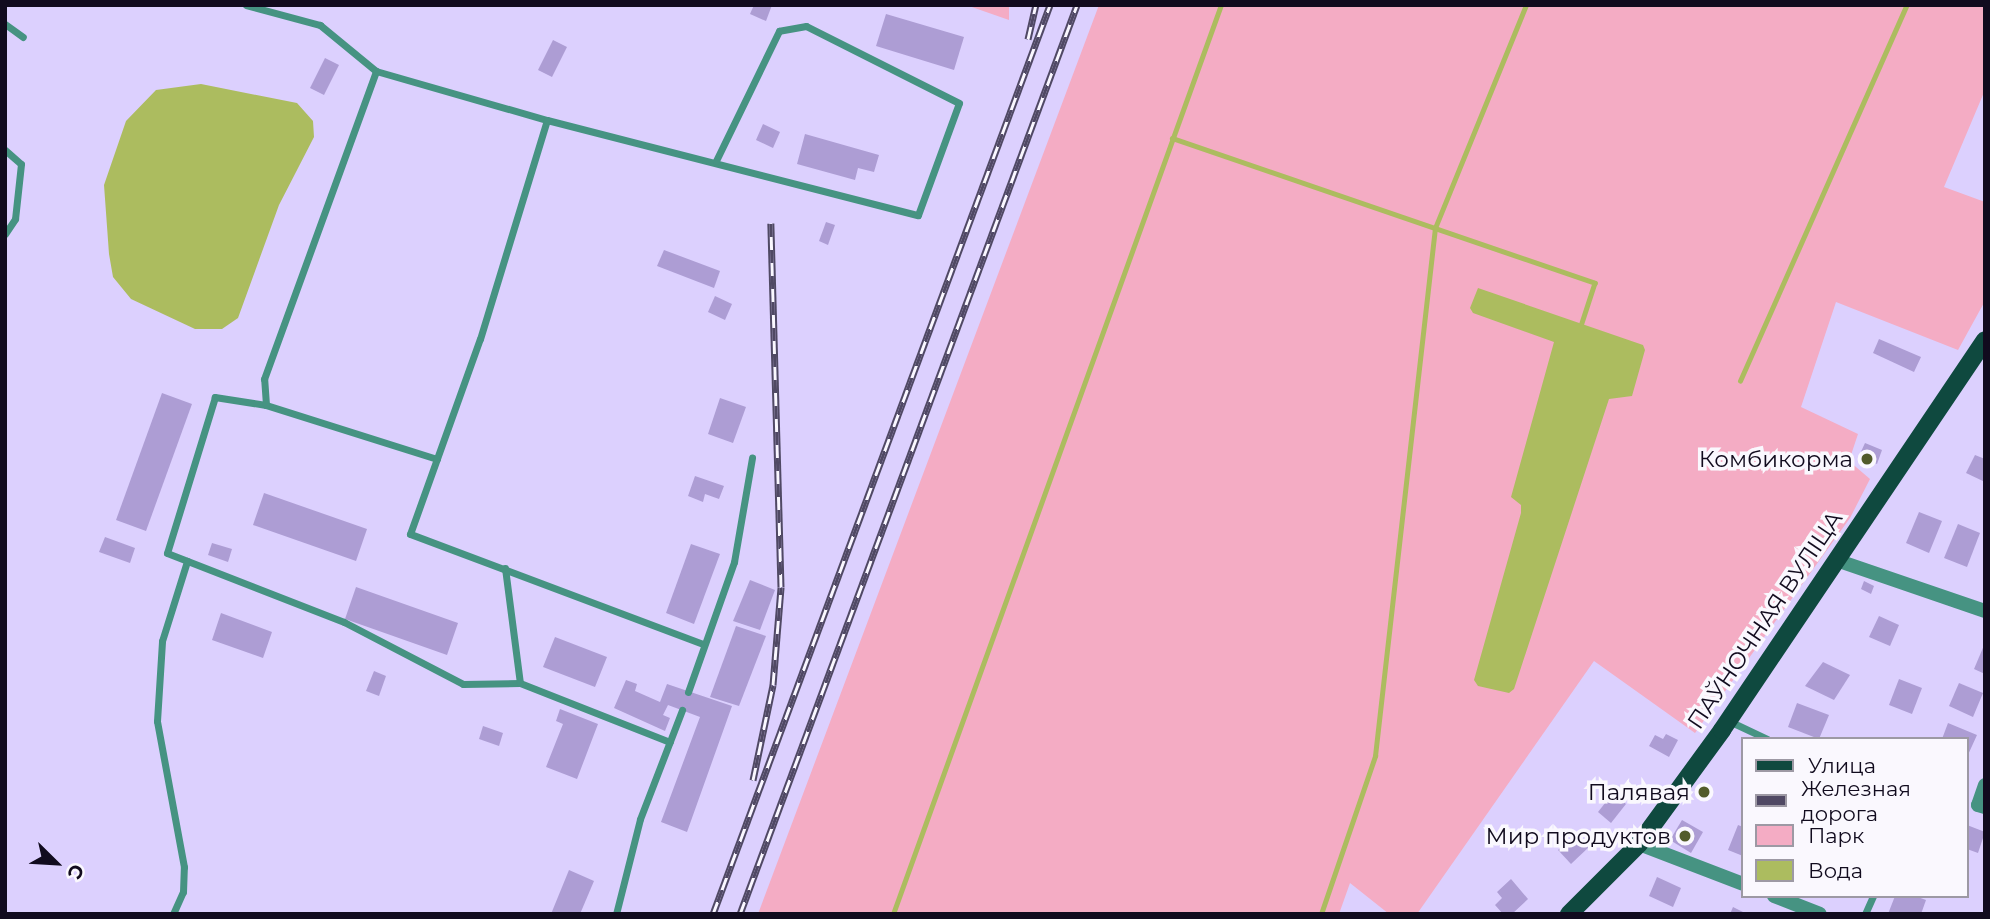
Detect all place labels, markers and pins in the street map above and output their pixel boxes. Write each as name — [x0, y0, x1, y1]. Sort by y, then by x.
place label: Комбикорма — [1699, 445, 1853, 473]
marker: Комбикорма — [1859, 451, 1875, 467]
place label: Палявая — [1588, 778, 1690, 806]
marker: Палявая — [1696, 784, 1712, 800]
place label: Мир продуктов — [1486, 822, 1671, 850]
marker: Мир продуктов — [1677, 828, 1693, 844]

